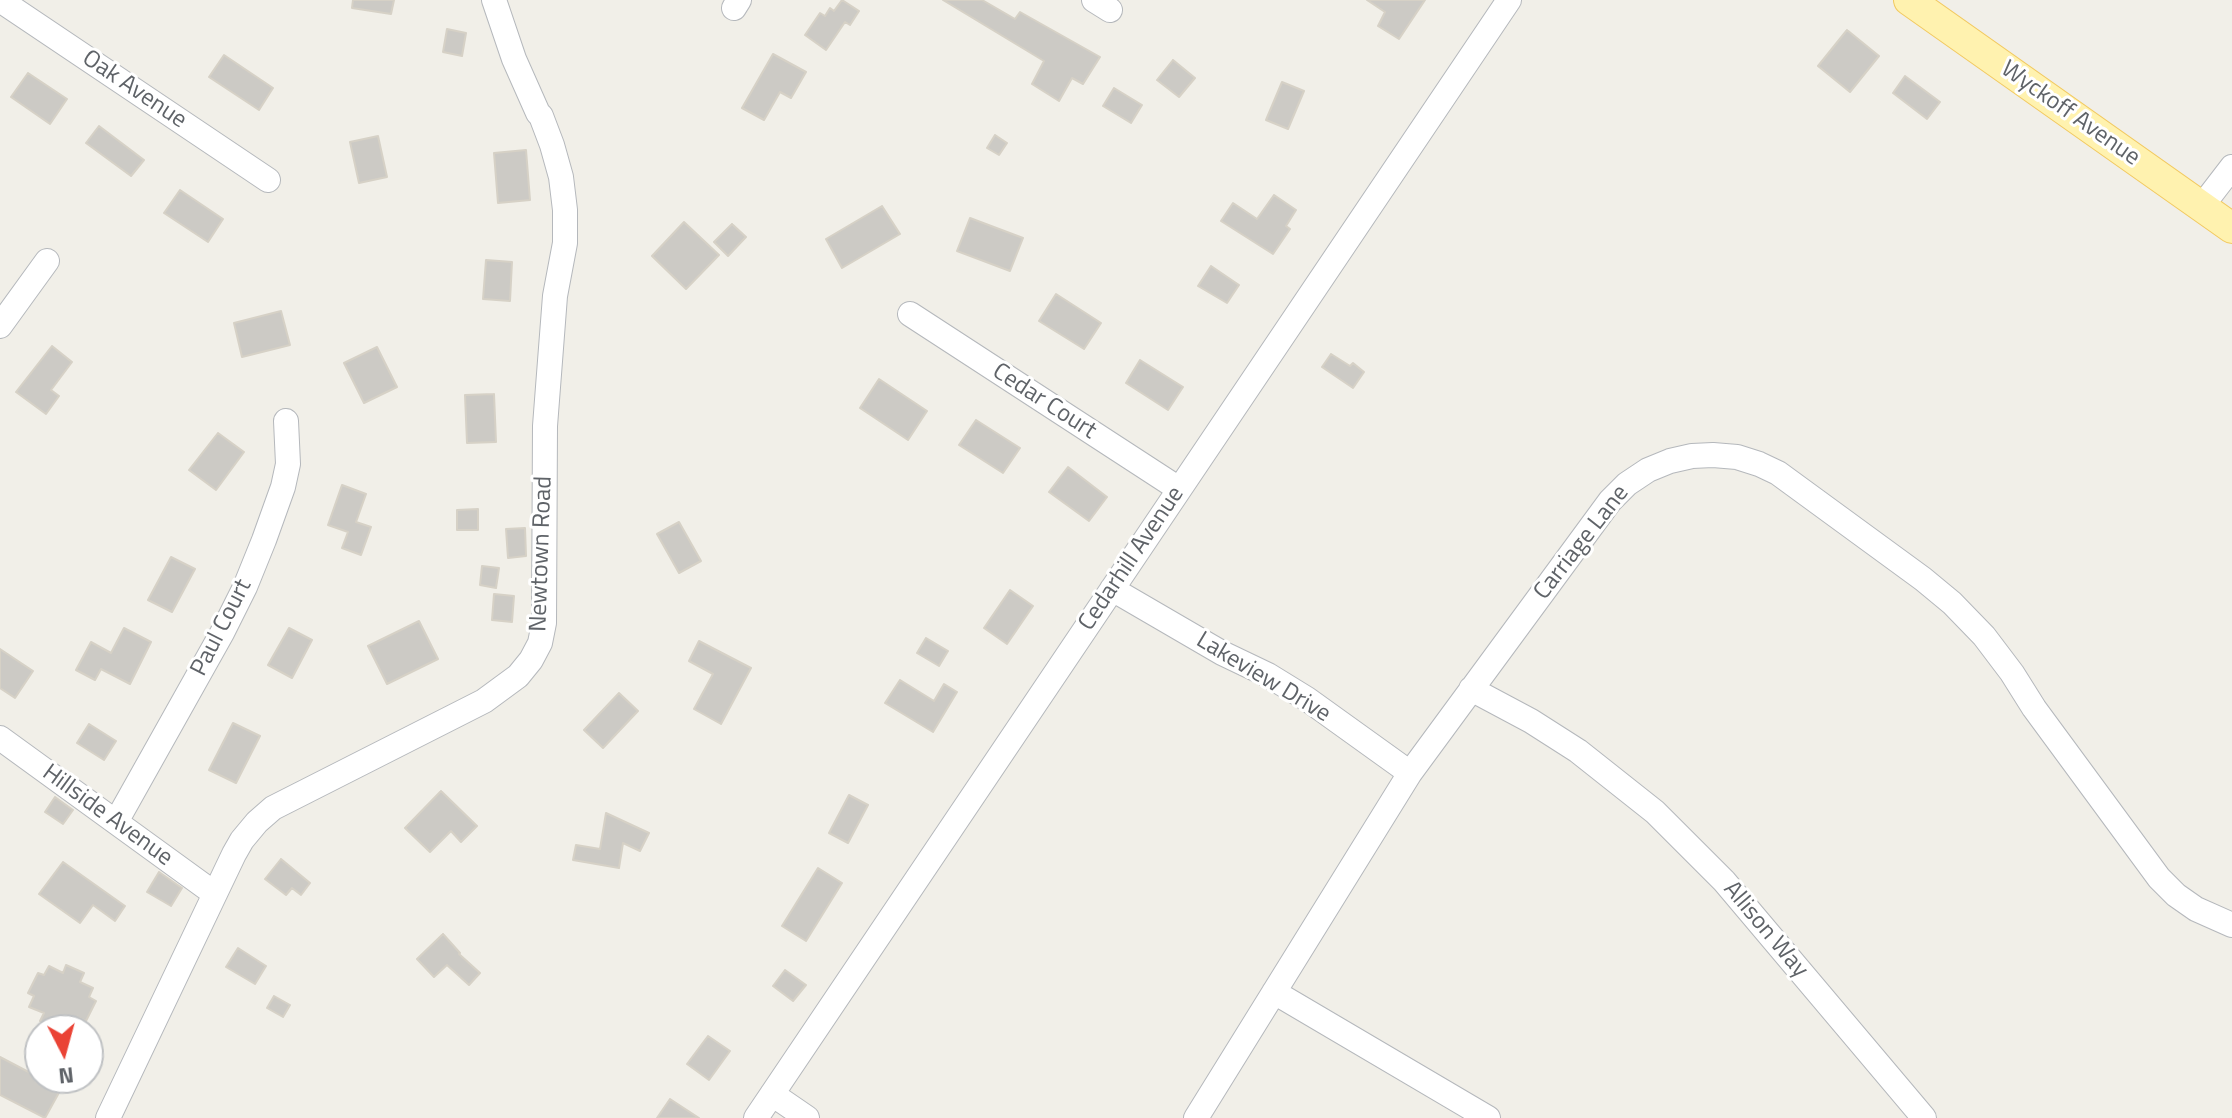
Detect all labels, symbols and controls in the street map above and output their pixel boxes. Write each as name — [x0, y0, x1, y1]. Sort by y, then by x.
street label: Oak Avenue — [76, 45, 192, 135]
street label: Wyckoff Avenue — [1995, 55, 2145, 173]
street label: Cedar Court — [987, 358, 1101, 446]
street label: Newtown Road — [525, 476, 559, 632]
street label: Carriage Lane — [1528, 480, 1636, 606]
street label: Cedarhill Avenue — [1073, 481, 1191, 637]
street label: Paul Court — [185, 575, 259, 681]
street label: Lakeview Drive — [1191, 627, 1335, 729]
street label: Hillside Avenue — [36, 759, 178, 873]
street label: Allison Way — [1716, 876, 1814, 984]
north arrow — [24, 1014, 104, 1094]
text: N — [57, 1058, 76, 1094]

